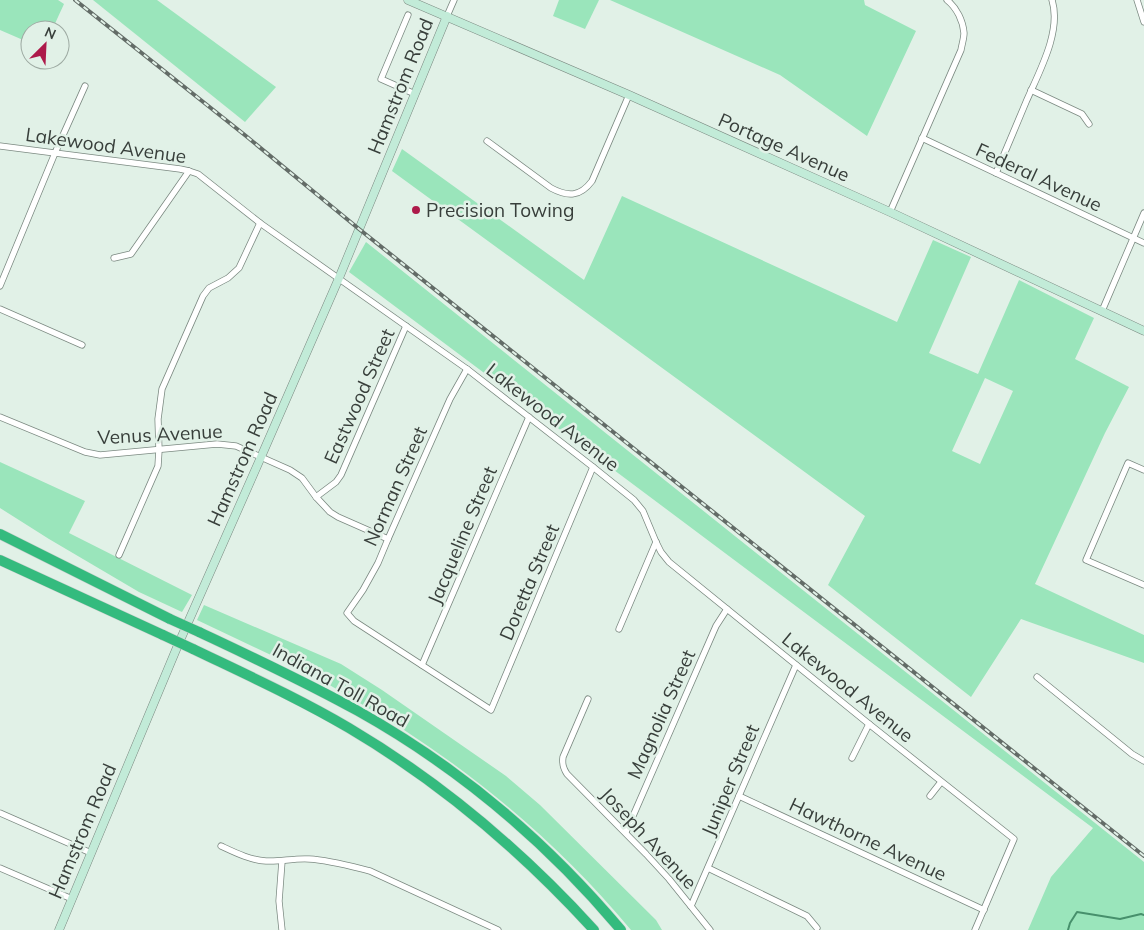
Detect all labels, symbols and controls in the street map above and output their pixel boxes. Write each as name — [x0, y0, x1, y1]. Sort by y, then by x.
street label: Hamstrom Road — [362, 15, 438, 157]
north arrow — [20, 20, 70, 70]
text: N — [42, 23, 59, 43]
street label: Portage Avenue — [715, 107, 853, 187]
street label: Lakewood Avenue — [24, 122, 188, 168]
street label: Federal Avenue — [972, 137, 1106, 217]
place label: Precision Towing — [426, 198, 574, 222]
marker: Precision Towing — [410, 204, 422, 216]
street label: Eastwood Street — [318, 324, 400, 467]
street label: Lakewood Avenue — [482, 358, 624, 476]
street label: Hamstrom Road — [202, 388, 282, 530]
street label: Venus Avenue — [97, 419, 223, 449]
street label: Norman Street — [358, 422, 432, 550]
street label: Jacqueline Street — [422, 462, 502, 608]
street label: Doretta Street — [494, 520, 564, 644]
street label: Lakewood Avenue — [777, 627, 919, 747]
street label: Indiana Toll Road — [269, 638, 413, 732]
street label: Magnolia Street — [622, 645, 700, 782]
street label: Juniper Street — [696, 720, 764, 839]
street label: Hamstrom Road — [43, 760, 121, 902]
street label: Joseph Avenue — [596, 782, 702, 894]
street label: Hawthorne Avenue — [786, 792, 950, 886]

